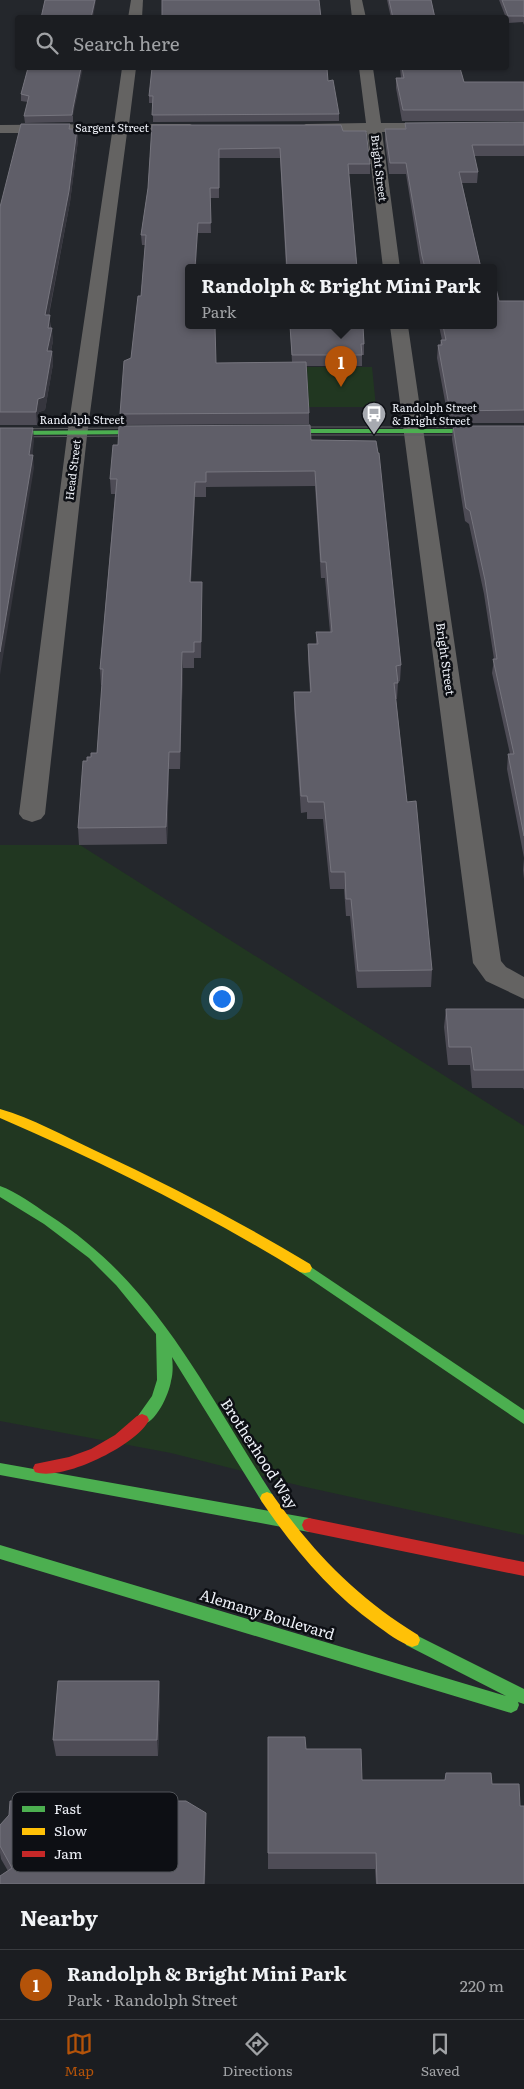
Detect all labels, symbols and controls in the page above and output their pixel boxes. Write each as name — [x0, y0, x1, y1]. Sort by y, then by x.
search box — [15, 15, 509, 70]
icon: search — [33, 29, 61, 57]
text: Search here — [73, 29, 180, 57]
street label: Sargent Street — [75, 119, 150, 135]
street label: Bright Street — [368, 134, 392, 203]
popup — [185, 264, 497, 329]
text: Randolph & Bright Mini Park — [201, 271, 481, 299]
text: Park — [201, 299, 236, 323]
pin: 1 — [325, 346, 357, 387]
place label: Randolph Street & Bright Street — [392, 399, 478, 428]
bus stop icon: Randolph Street & Bright Street — [361, 401, 387, 435]
street label: Randolph Street — [40, 411, 125, 427]
street label: Head Street — [60, 438, 84, 501]
street label: Bright Street — [432, 621, 460, 697]
your location — [209, 986, 235, 1012]
street label: Brotherhood Way — [216, 1393, 305, 1513]
street label: Alemany Boulevard — [197, 1582, 338, 1645]
legend — [12, 1792, 178, 1872]
text: Fast — [54, 1798, 82, 1818]
text: Slow — [54, 1820, 87, 1840]
text: Jam — [54, 1843, 83, 1863]
text: Nearby — [20, 1901, 98, 1932]
text: Randolph & Bright Mini Park — [67, 1959, 347, 1987]
text: 1 — [33, 1973, 39, 1997]
text: 220 m — [460, 1973, 504, 1997]
text: Park · Randolph Street — [67, 1987, 237, 2011]
tab: Map — [64, 2030, 94, 2080]
tab: Directions — [222, 2030, 292, 2080]
tab: Saved — [421, 2030, 460, 2080]

